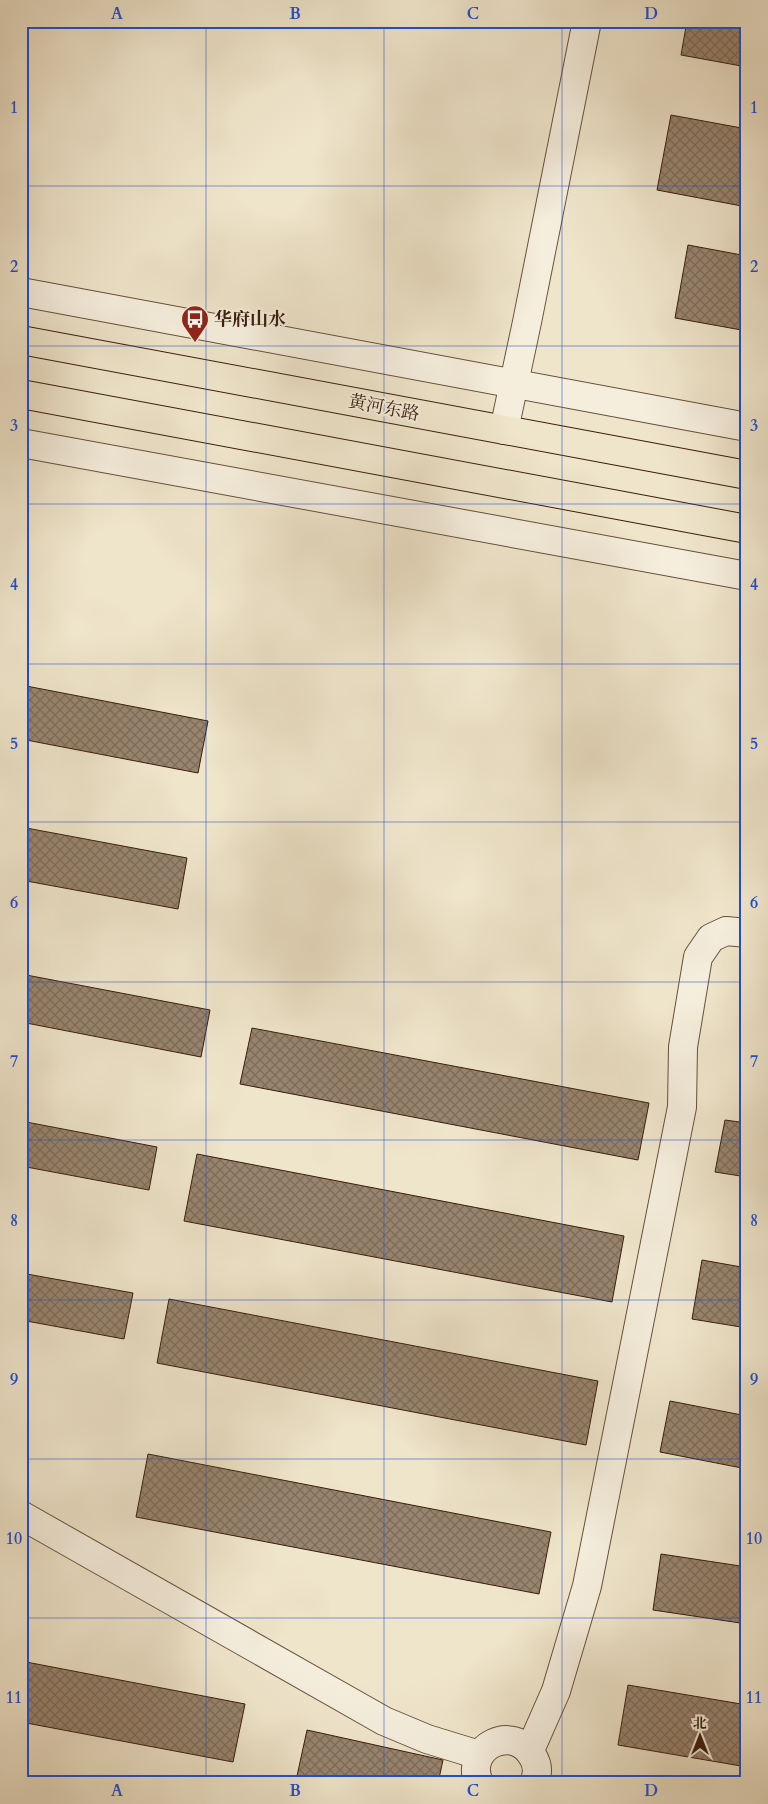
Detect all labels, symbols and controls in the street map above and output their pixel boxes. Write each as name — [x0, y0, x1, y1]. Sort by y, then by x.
text: A — [111, 3, 123, 25]
text: B — [289, 3, 301, 25]
text: C — [467, 3, 479, 25]
text: D — [644, 3, 658, 25]
text: 1 — [10, 97, 18, 119]
text: 1 — [750, 97, 758, 119]
text: 2 — [10, 256, 18, 278]
text: 2 — [750, 256, 758, 278]
bus stop icon: 华府山水 — [180, 304, 210, 343]
place label: 华府山水 — [214, 307, 286, 332]
street label: 黄河东路 — [346, 389, 422, 427]
text: 3 — [10, 415, 18, 437]
text: 3 — [750, 415, 758, 437]
text: 4 — [10, 574, 18, 596]
text: 4 — [750, 574, 758, 596]
text: 5 — [10, 733, 18, 755]
text: 5 — [750, 733, 758, 755]
text: 6 — [10, 892, 18, 914]
text: 6 — [750, 892, 758, 914]
text: 7 — [10, 1051, 18, 1073]
text: 7 — [750, 1051, 758, 1073]
text: 8 — [10, 1210, 18, 1232]
text: 8 — [750, 1210, 758, 1232]
text: 9 — [10, 1369, 18, 1391]
text: 9 — [750, 1369, 758, 1391]
text: 10 — [6, 1528, 22, 1550]
text: 10 — [746, 1528, 762, 1550]
text: 11 — [6, 1687, 22, 1709]
text: 11 — [746, 1687, 762, 1709]
north arrow — [676, 1712, 726, 1762]
text: 北 — [693, 1714, 707, 1733]
text: A — [111, 1780, 123, 1802]
text: B — [289, 1780, 301, 1802]
text: C — [467, 1780, 479, 1802]
text: D — [644, 1780, 658, 1802]

